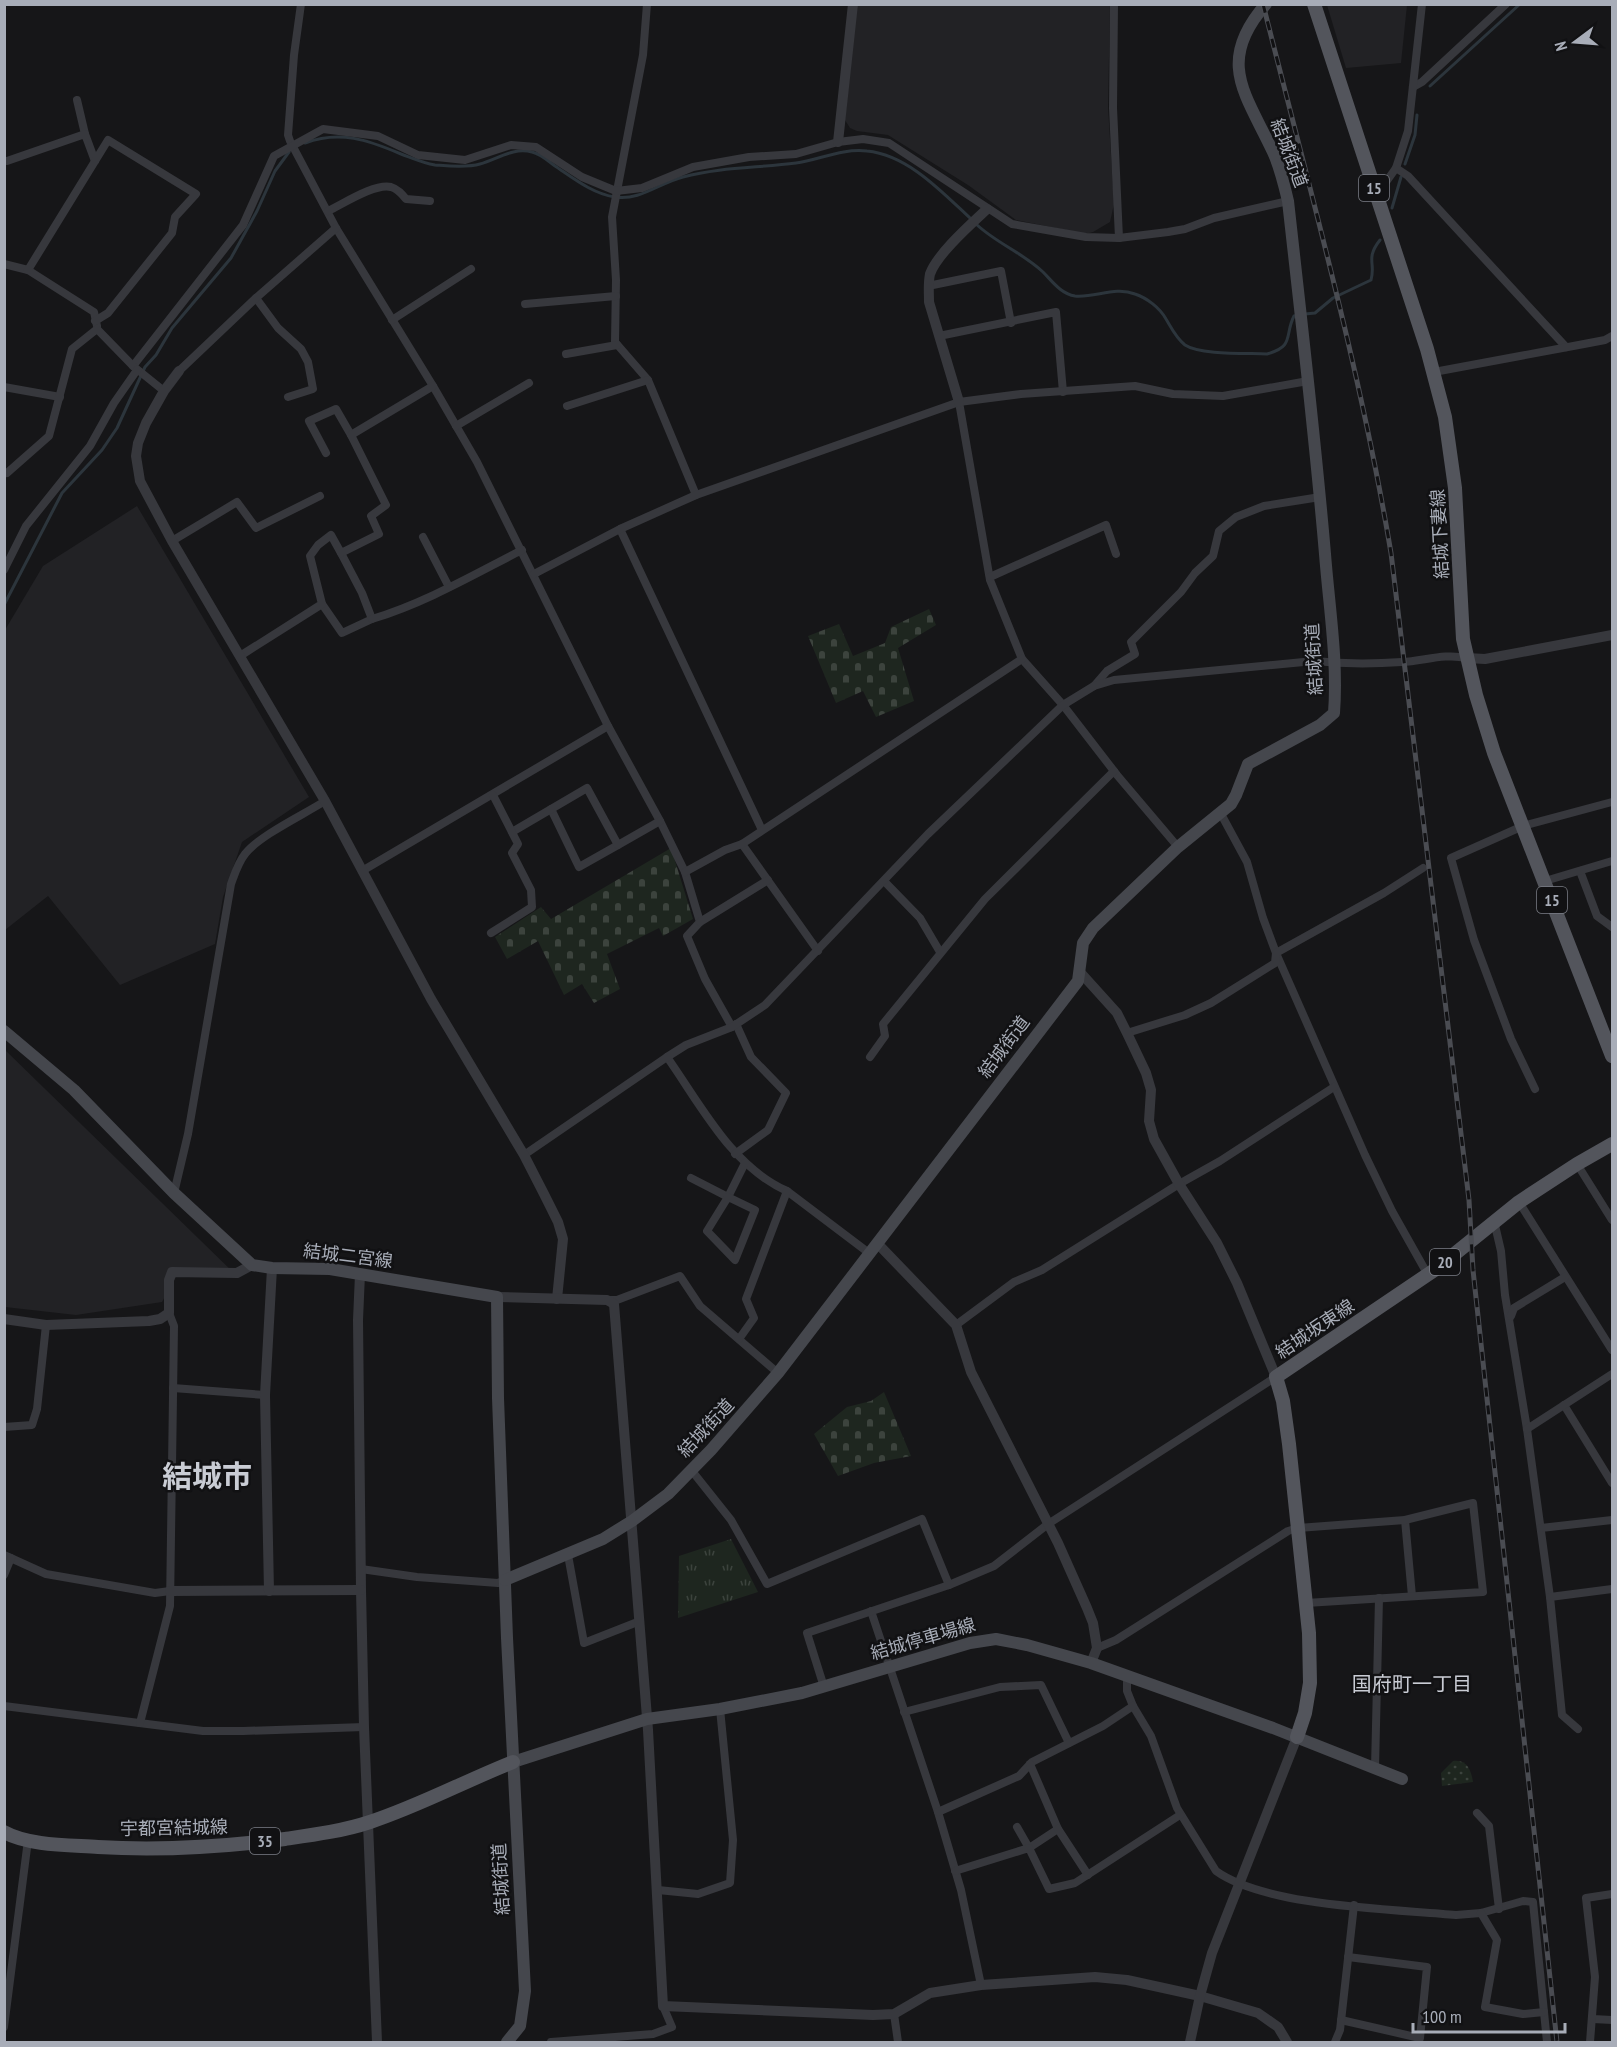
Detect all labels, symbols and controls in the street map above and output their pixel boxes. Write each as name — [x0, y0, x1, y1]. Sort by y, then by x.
north arrow — [1545, 12, 1605, 72]
text: N — [1550, 39, 1571, 53]
street label: 結城街道 — [1266, 115, 1313, 191]
road number: 15 — [1359, 175, 1389, 201]
street label: 結城下妻線 — [1426, 488, 1453, 580]
street label: 結城街道 — [1300, 622, 1327, 696]
road number: 15 — [1537, 887, 1567, 913]
street label: 結城街道 — [973, 1011, 1034, 1082]
street label: 結城二宮線 — [302, 1239, 394, 1272]
road number: 20 — [1430, 1249, 1460, 1275]
street label: 結城坂東線 — [1271, 1294, 1358, 1363]
street label: 結城街道 — [673, 1393, 739, 1462]
district label: 結城市 — [162, 1456, 252, 1495]
street label: 結城停車場線 — [868, 1613, 978, 1664]
district label: 国府町一丁目 — [1352, 1671, 1472, 1697]
street label: 宇都宮結城線 — [120, 1815, 228, 1840]
road number: 35 — [250, 1828, 280, 1854]
street label: 結城街道 — [487, 1842, 514, 1916]
scale bar — [1413, 1996, 1564, 2034]
text: 100 m — [1422, 2005, 1462, 2028]

